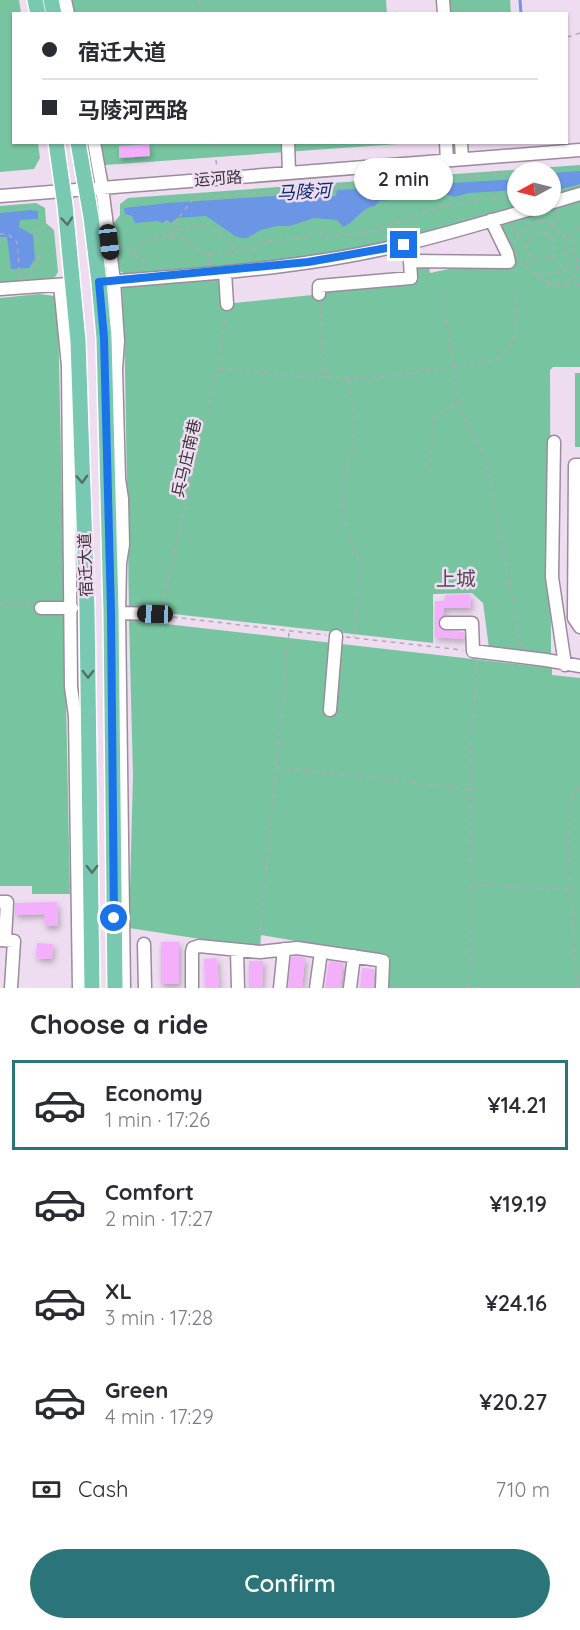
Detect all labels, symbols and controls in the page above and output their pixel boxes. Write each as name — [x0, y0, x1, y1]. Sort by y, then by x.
text: 宿迁大道 — [78, 38, 166, 66]
text: 马陵河西路 — [78, 96, 188, 124]
callout: 2 min — [354, 158, 454, 200]
north arrow — [507, 162, 561, 216]
map controls — [507, 162, 561, 216]
street label: 运河路 — [193, 166, 243, 190]
text: 2 min — [378, 166, 429, 191]
water label: 马陵河 — [276, 178, 335, 204]
one-way arrow — [60, 217, 73, 226]
car — [98, 223, 120, 261]
route end — [390, 231, 417, 258]
street label: 兵马庄南巷 — [167, 417, 205, 499]
one-way arrow — [76, 474, 89, 483]
street label: 宿迁大道 — [74, 533, 96, 597]
district label: 上城 — [436, 566, 476, 591]
car — [137, 604, 173, 624]
one-way arrow — [82, 669, 94, 678]
one-way arrow — [86, 864, 98, 873]
route start — [100, 904, 127, 931]
text: Choose a ride — [30, 1007, 208, 1041]
icon: car — [33, 1078, 87, 1132]
text: Economy — [105, 1079, 203, 1107]
text: ¥14.21 — [488, 1091, 547, 1119]
text: 1 min · 17:26 — [105, 1107, 210, 1132]
icon: car — [33, 1177, 87, 1231]
text: Comfort — [105, 1178, 194, 1206]
text: ¥19.19 — [489, 1190, 547, 1218]
text: 2 min · 17:27 — [105, 1206, 213, 1231]
icon: car — [33, 1276, 87, 1330]
text: XL — [105, 1277, 132, 1305]
text: ¥24.16 — [485, 1289, 547, 1317]
text: 3 min · 17:28 — [105, 1305, 213, 1330]
icon: car — [33, 1375, 87, 1429]
text: Green — [105, 1376, 168, 1404]
text: ¥20.27 — [479, 1388, 547, 1416]
text: 4 min · 17:29 — [105, 1404, 214, 1429]
icon: cash — [30, 1473, 63, 1506]
text: Cash — [78, 1475, 129, 1503]
text: 710 m — [496, 1477, 550, 1502]
button: Confirm — [30, 1549, 550, 1618]

